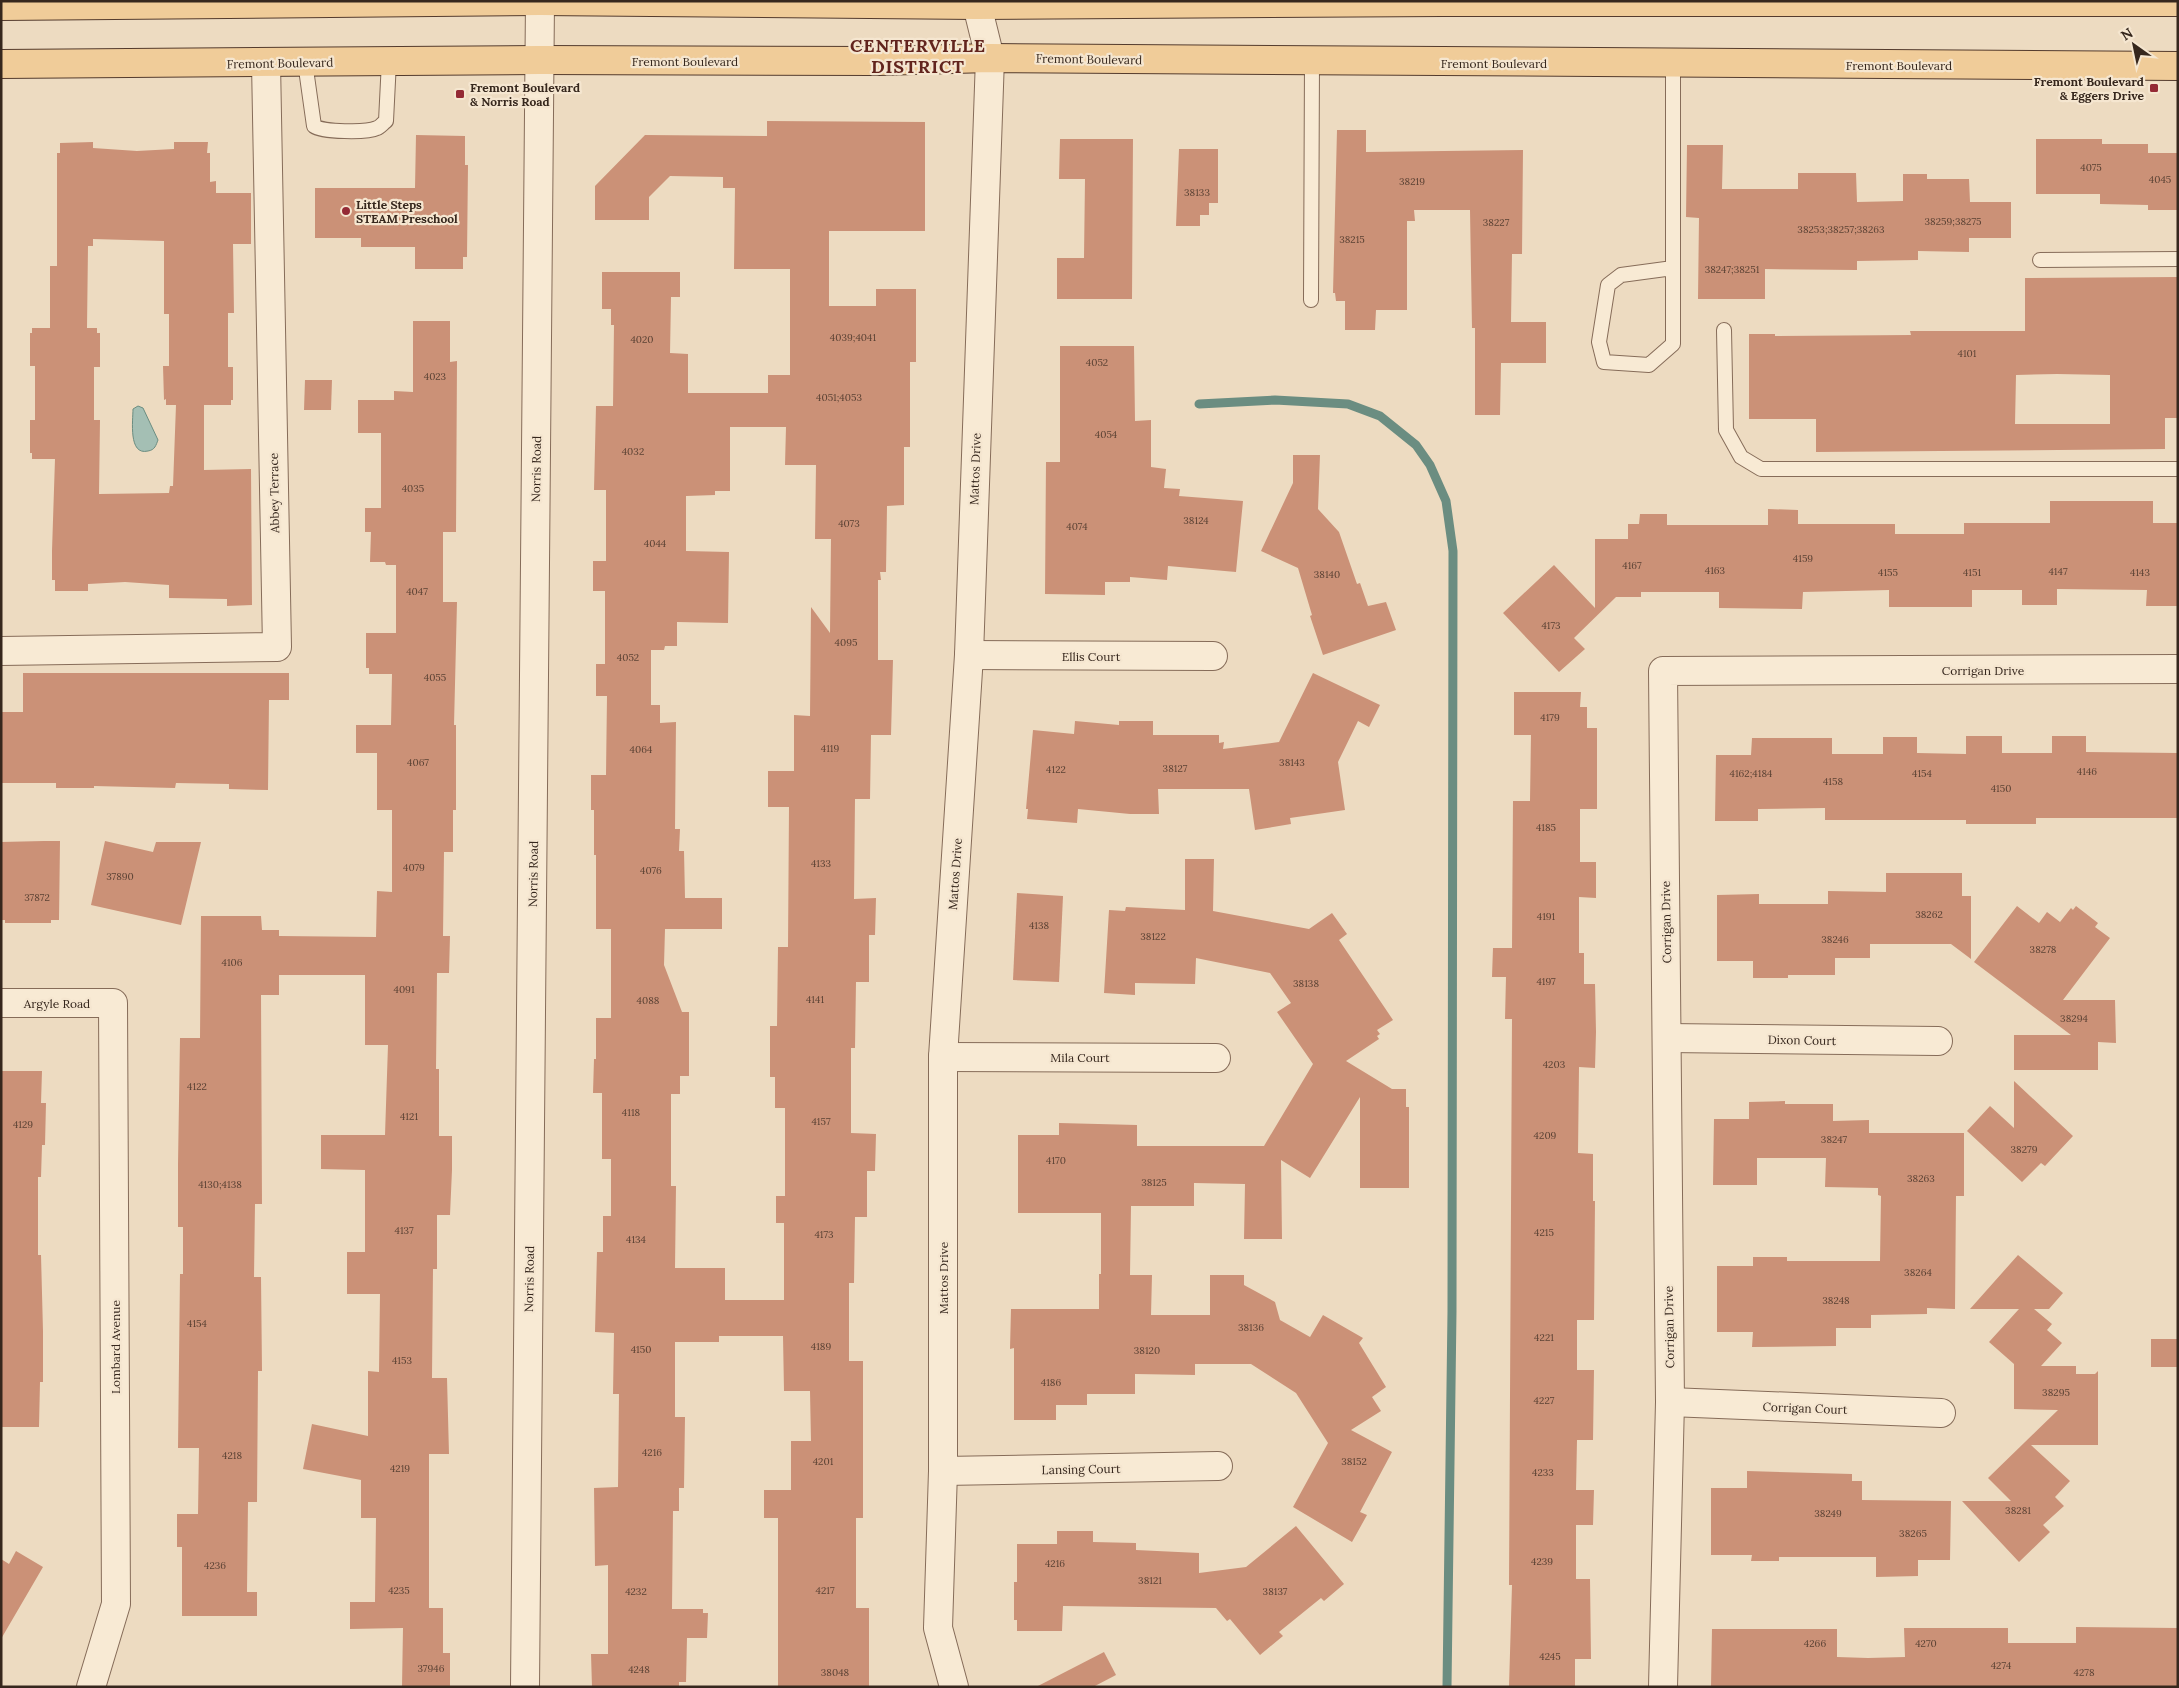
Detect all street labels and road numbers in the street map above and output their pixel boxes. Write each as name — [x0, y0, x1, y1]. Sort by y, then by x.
street label: Fremont Boulevard — [1036, 51, 1142, 67]
street label: Fremont Boulevard — [632, 54, 738, 69]
street label: Fremont Boulevard — [227, 55, 333, 71]
street label: Fremont Boulevard — [1441, 56, 1547, 71]
street label: Fremont Boulevard — [1846, 58, 1952, 73]
street label: Mattos Drive — [966, 432, 984, 505]
street label: Norris Road — [528, 436, 544, 502]
street label: Abbey Terrace — [266, 452, 282, 534]
street label: Ellis Court — [1062, 649, 1121, 664]
street label: Corrigan Drive — [1942, 663, 2025, 678]
street label: Mattos Drive — [945, 837, 965, 911]
street label: Norris Road — [525, 841, 541, 907]
street label: Corrigan Drive — [1658, 880, 1674, 963]
street label: Argyle Road — [23, 996, 90, 1011]
street label: Dixon Court — [1768, 1032, 1837, 1048]
street label: Mila Court — [1050, 1050, 1110, 1065]
street label: Mattos Drive — [936, 1241, 951, 1314]
street label: Norris Road — [521, 1246, 537, 1312]
street label: Corrigan Drive — [1661, 1285, 1677, 1368]
street label: Lombard Avenue — [108, 1299, 123, 1394]
street label: Corrigan Court — [1762, 1399, 1848, 1417]
street label: Lansing Court — [1041, 1461, 1121, 1477]

